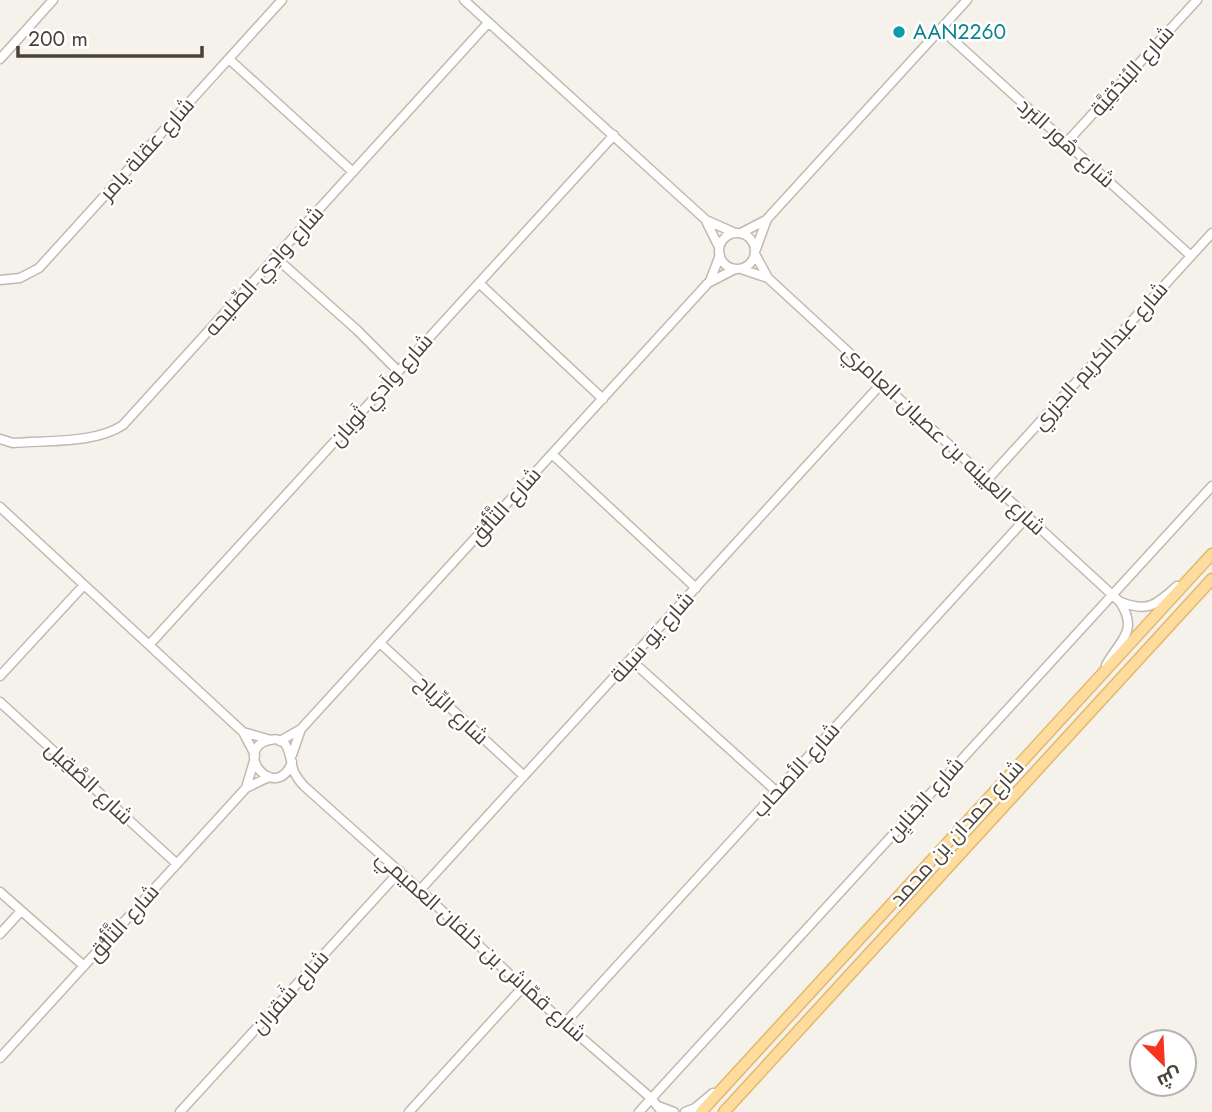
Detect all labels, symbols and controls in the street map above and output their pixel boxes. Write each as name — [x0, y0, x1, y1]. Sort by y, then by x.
scale bar — [18, 14, 201, 58]
place label: AAN2260 — [913, 17, 1006, 47]
street label: شارع البُندُقِيَّة — [1083, 19, 1181, 123]
text: 200 m — [28, 24, 88, 54]
marker: AAN2260 — [891, 24, 907, 40]
street label: شارع عقلة يامر — [92, 91, 201, 208]
street label: شارع هُور البَرد — [1011, 91, 1121, 195]
street label: شارع وادِي الصِّليحه — [197, 199, 331, 343]
street label: شارع عبدالكريم الجزري — [1025, 275, 1176, 437]
street label: شارع واَدي ثَوبان — [322, 327, 441, 454]
street label: شارع العيينه بن عصيان العامري — [835, 338, 1052, 543]
street label: شارع التَّألُّق — [462, 461, 548, 551]
street label: شارع يَو سَبلة — [603, 585, 701, 689]
street label: شارع الرِّياح — [409, 668, 495, 752]
street label: شارع الأصحاب — [745, 716, 847, 824]
street label: شارع الصَّقِيل — [38, 734, 140, 832]
street label: شارع الجَنايِن — [879, 750, 971, 848]
street label: شارع حمدان بن محمد — [883, 753, 1031, 913]
street label: شارع قمّاش بن خلفان العميمي — [368, 843, 593, 1050]
street label: شارع التَّألُّق — [80, 878, 166, 968]
street label: شارع شَقران — [244, 943, 336, 1041]
north arrow — [1128, 1028, 1198, 1098]
text: ش — [1153, 1061, 1186, 1095]

